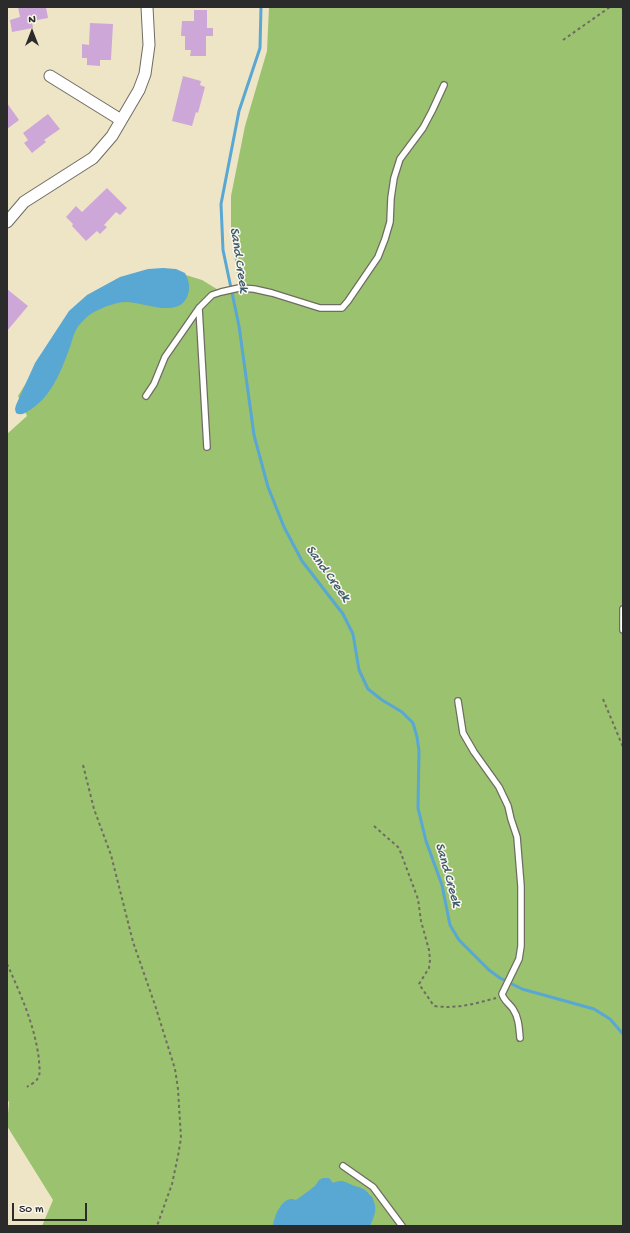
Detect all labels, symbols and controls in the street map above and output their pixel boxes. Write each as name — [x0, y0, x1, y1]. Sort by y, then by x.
north arrow — [12, 12, 52, 52]
text: N — [28, 14, 36, 26]
water label: Sand Creek — [225, 226, 251, 294]
water label: Sand Creek — [301, 542, 353, 606]
water label: Sand Creek — [430, 841, 464, 909]
scale bar — [14, 1195, 89, 1221]
text: 50 m — [19, 1203, 44, 1217]

